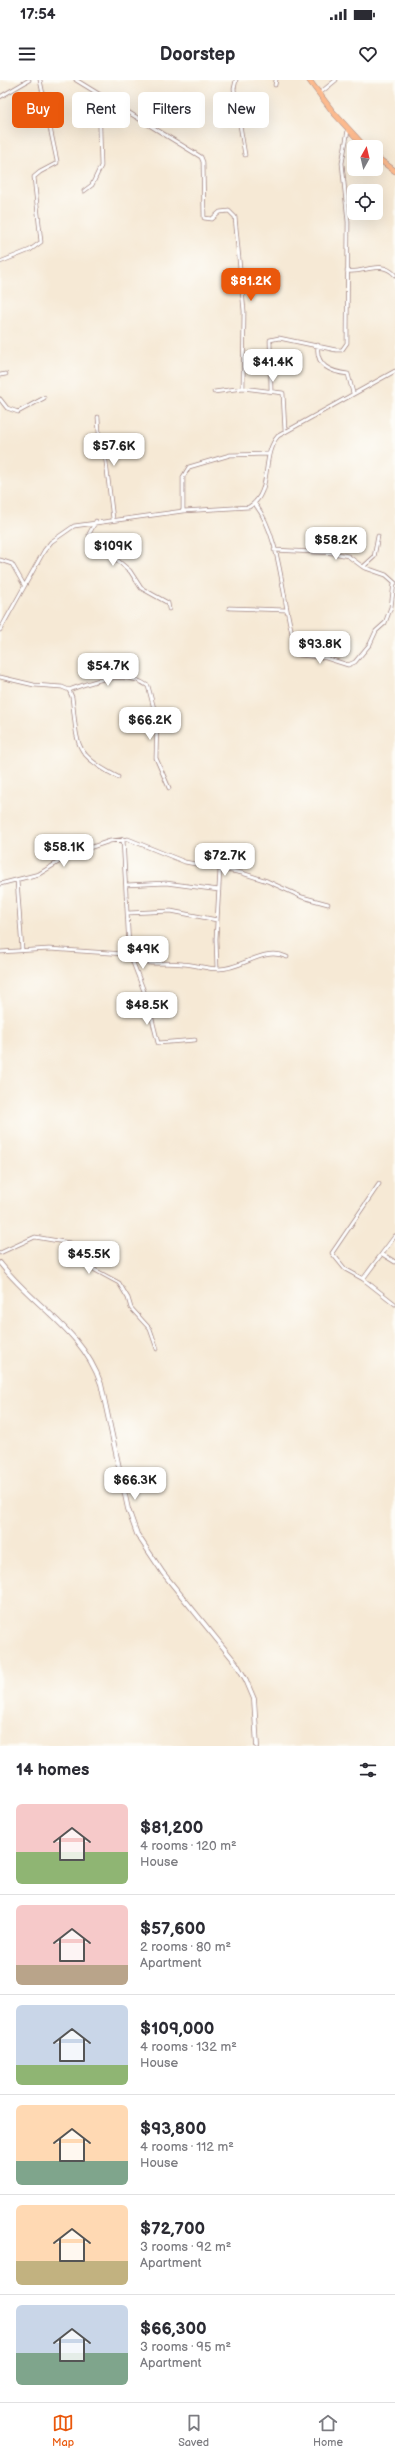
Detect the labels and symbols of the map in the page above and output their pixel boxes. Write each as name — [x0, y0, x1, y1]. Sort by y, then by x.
north arrow — [347, 140, 383, 176]
pin: $81.2K — [218, 268, 284, 302]
pin: $41.4K — [240, 349, 306, 383]
pin: $57.6K — [81, 433, 147, 467]
pin: $58.2K — [303, 527, 369, 561]
pin: $109K — [85, 533, 141, 567]
pin: $93.8K — [287, 631, 353, 665]
pin: $54.7K — [75, 653, 141, 687]
pin: $66.2K — [117, 707, 183, 741]
pin: $58.1K — [31, 834, 97, 868]
pin: $72.7K — [192, 843, 258, 877]
pin: $49K — [119, 936, 167, 970]
pin: $48.5K — [114, 992, 180, 1026]
pin: $45.5K — [56, 1241, 122, 1275]
pin: $66.3K — [102, 1467, 168, 1501]

